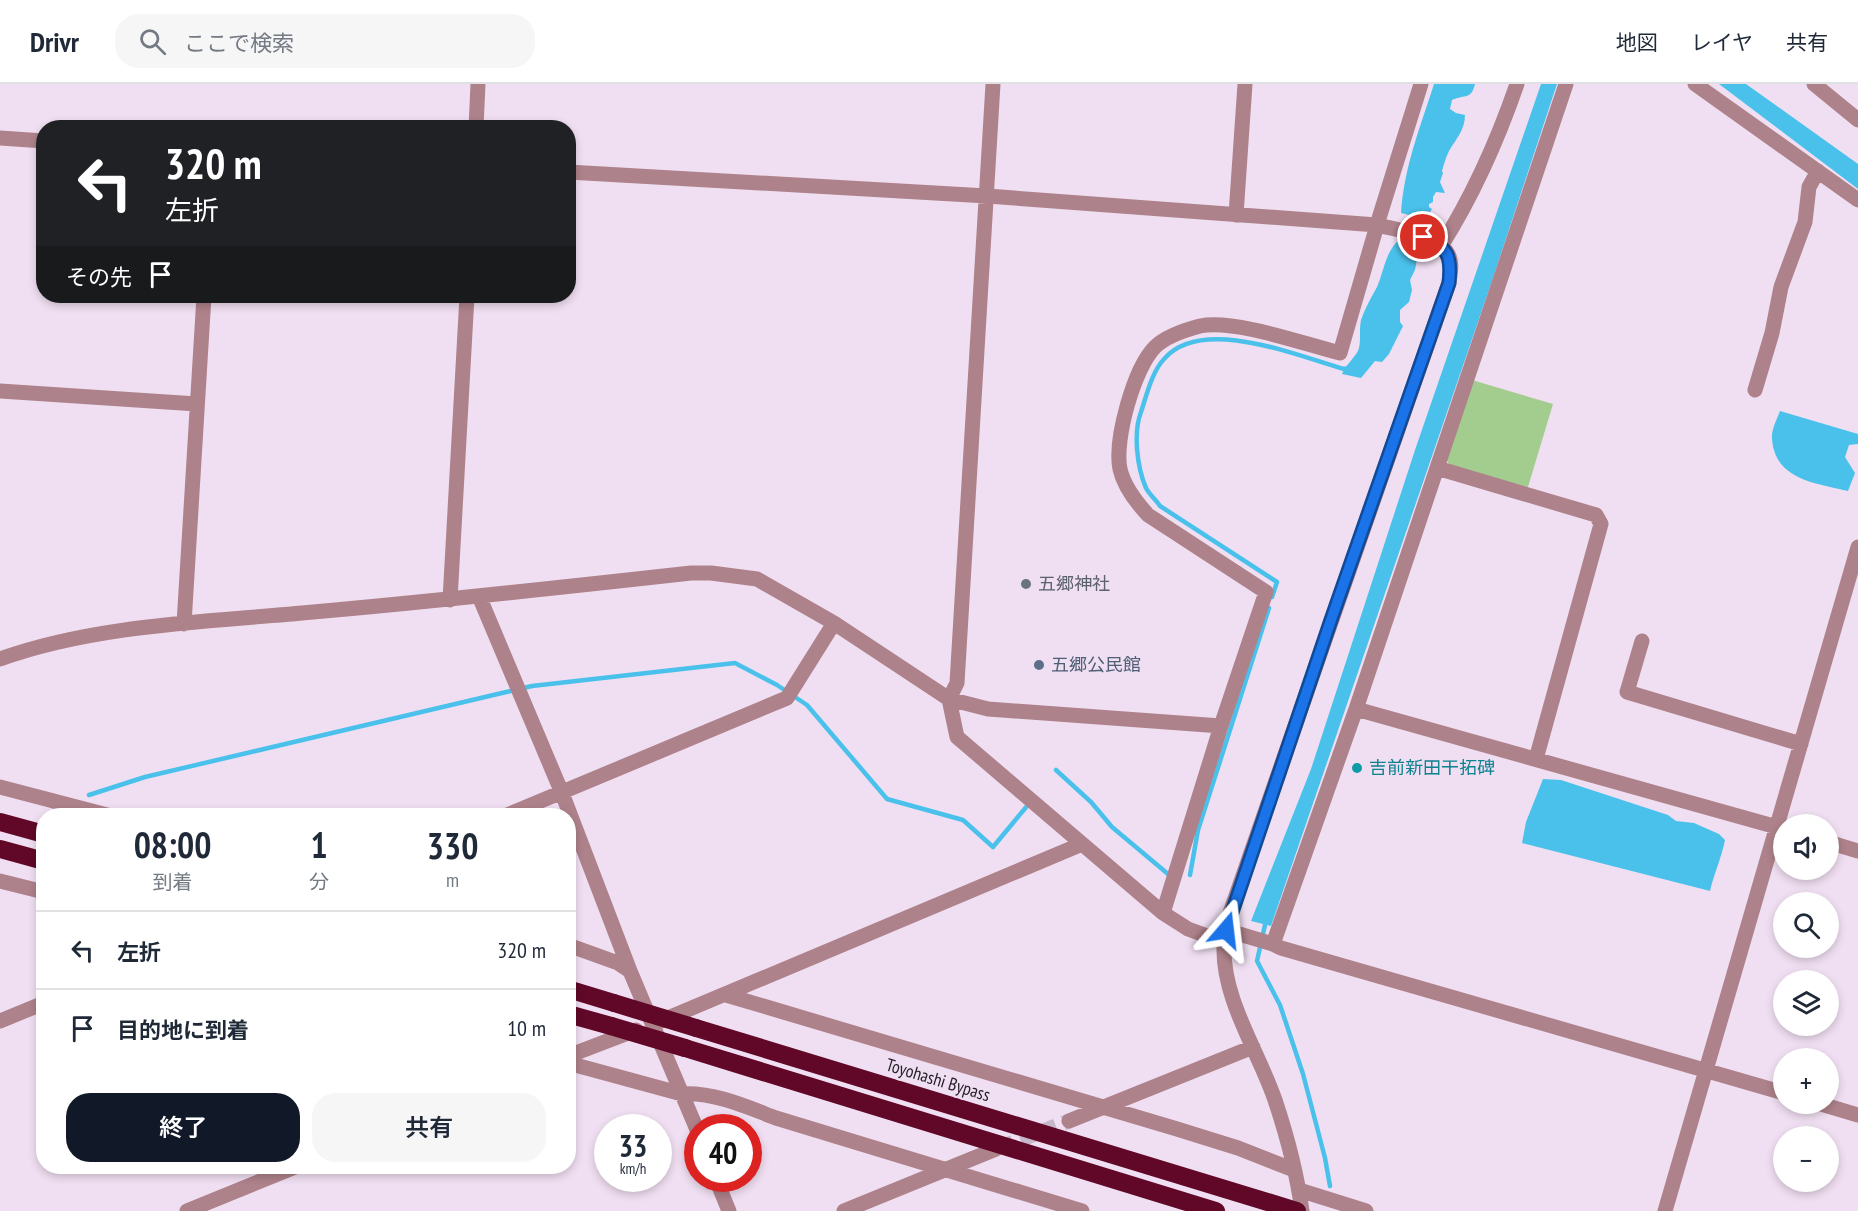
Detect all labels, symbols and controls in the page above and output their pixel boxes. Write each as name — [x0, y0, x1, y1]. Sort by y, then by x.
search box — [115, 14, 535, 68]
text: Drivr — [30, 23, 79, 60]
icon: search — [136, 25, 169, 58]
text: ここで検索 — [184, 29, 294, 57]
text: 地図 — [1616, 29, 1658, 56]
text: レイヤ — [1691, 29, 1753, 56]
text: 共有 — [1786, 29, 1828, 56]
text: 320 m — [165, 136, 262, 191]
icon: left — [66, 144, 144, 222]
text: 左折 — [165, 193, 219, 227]
pin — [1397, 211, 1448, 262]
icon: arrive — [1406, 220, 1439, 253]
icon: arrive — [144, 258, 177, 291]
text: その先 — [66, 263, 132, 291]
place label: 五郷神社 — [1038, 572, 1110, 595]
marker: 五郷神社 — [1019, 577, 1033, 591]
place label: 五郷公民館 — [1051, 653, 1141, 676]
marker: 五郷公民館 — [1032, 658, 1046, 672]
place label: 吉前新田干拓碑 — [1369, 756, 1495, 779]
marker: 吉前新田干拓碑 — [1350, 761, 1364, 775]
map controls — [1773, 814, 1839, 1192]
button: sound — [1773, 814, 1839, 880]
text: 08:00 — [134, 821, 212, 868]
text: 1 — [311, 821, 328, 868]
text: 330 — [427, 822, 478, 869]
text: m — [446, 867, 459, 893]
text: 到着 — [153, 869, 193, 895]
text: 分 — [309, 869, 329, 895]
button: search — [1773, 892, 1839, 958]
position arrow — [1194, 898, 1258, 962]
icon: left — [66, 934, 99, 967]
text: 320 m — [497, 936, 546, 964]
text: 左折 — [117, 938, 161, 966]
button: layers — [1773, 970, 1839, 1036]
icon: arrive — [66, 1012, 99, 1045]
text: 10 m — [507, 1014, 546, 1042]
text: 目的地に到着 — [117, 1016, 249, 1044]
button: + — [1773, 1048, 1839, 1114]
street label: Toyohashi Bypass — [883, 1053, 993, 1106]
button: 終了 — [66, 1093, 300, 1162]
button: 共有 — [312, 1093, 546, 1162]
speed limit sign: 40 — [684, 1114, 762, 1192]
text: 33 — [619, 1126, 647, 1165]
button: − — [1773, 1126, 1839, 1192]
text: km/h — [620, 1159, 646, 1178]

